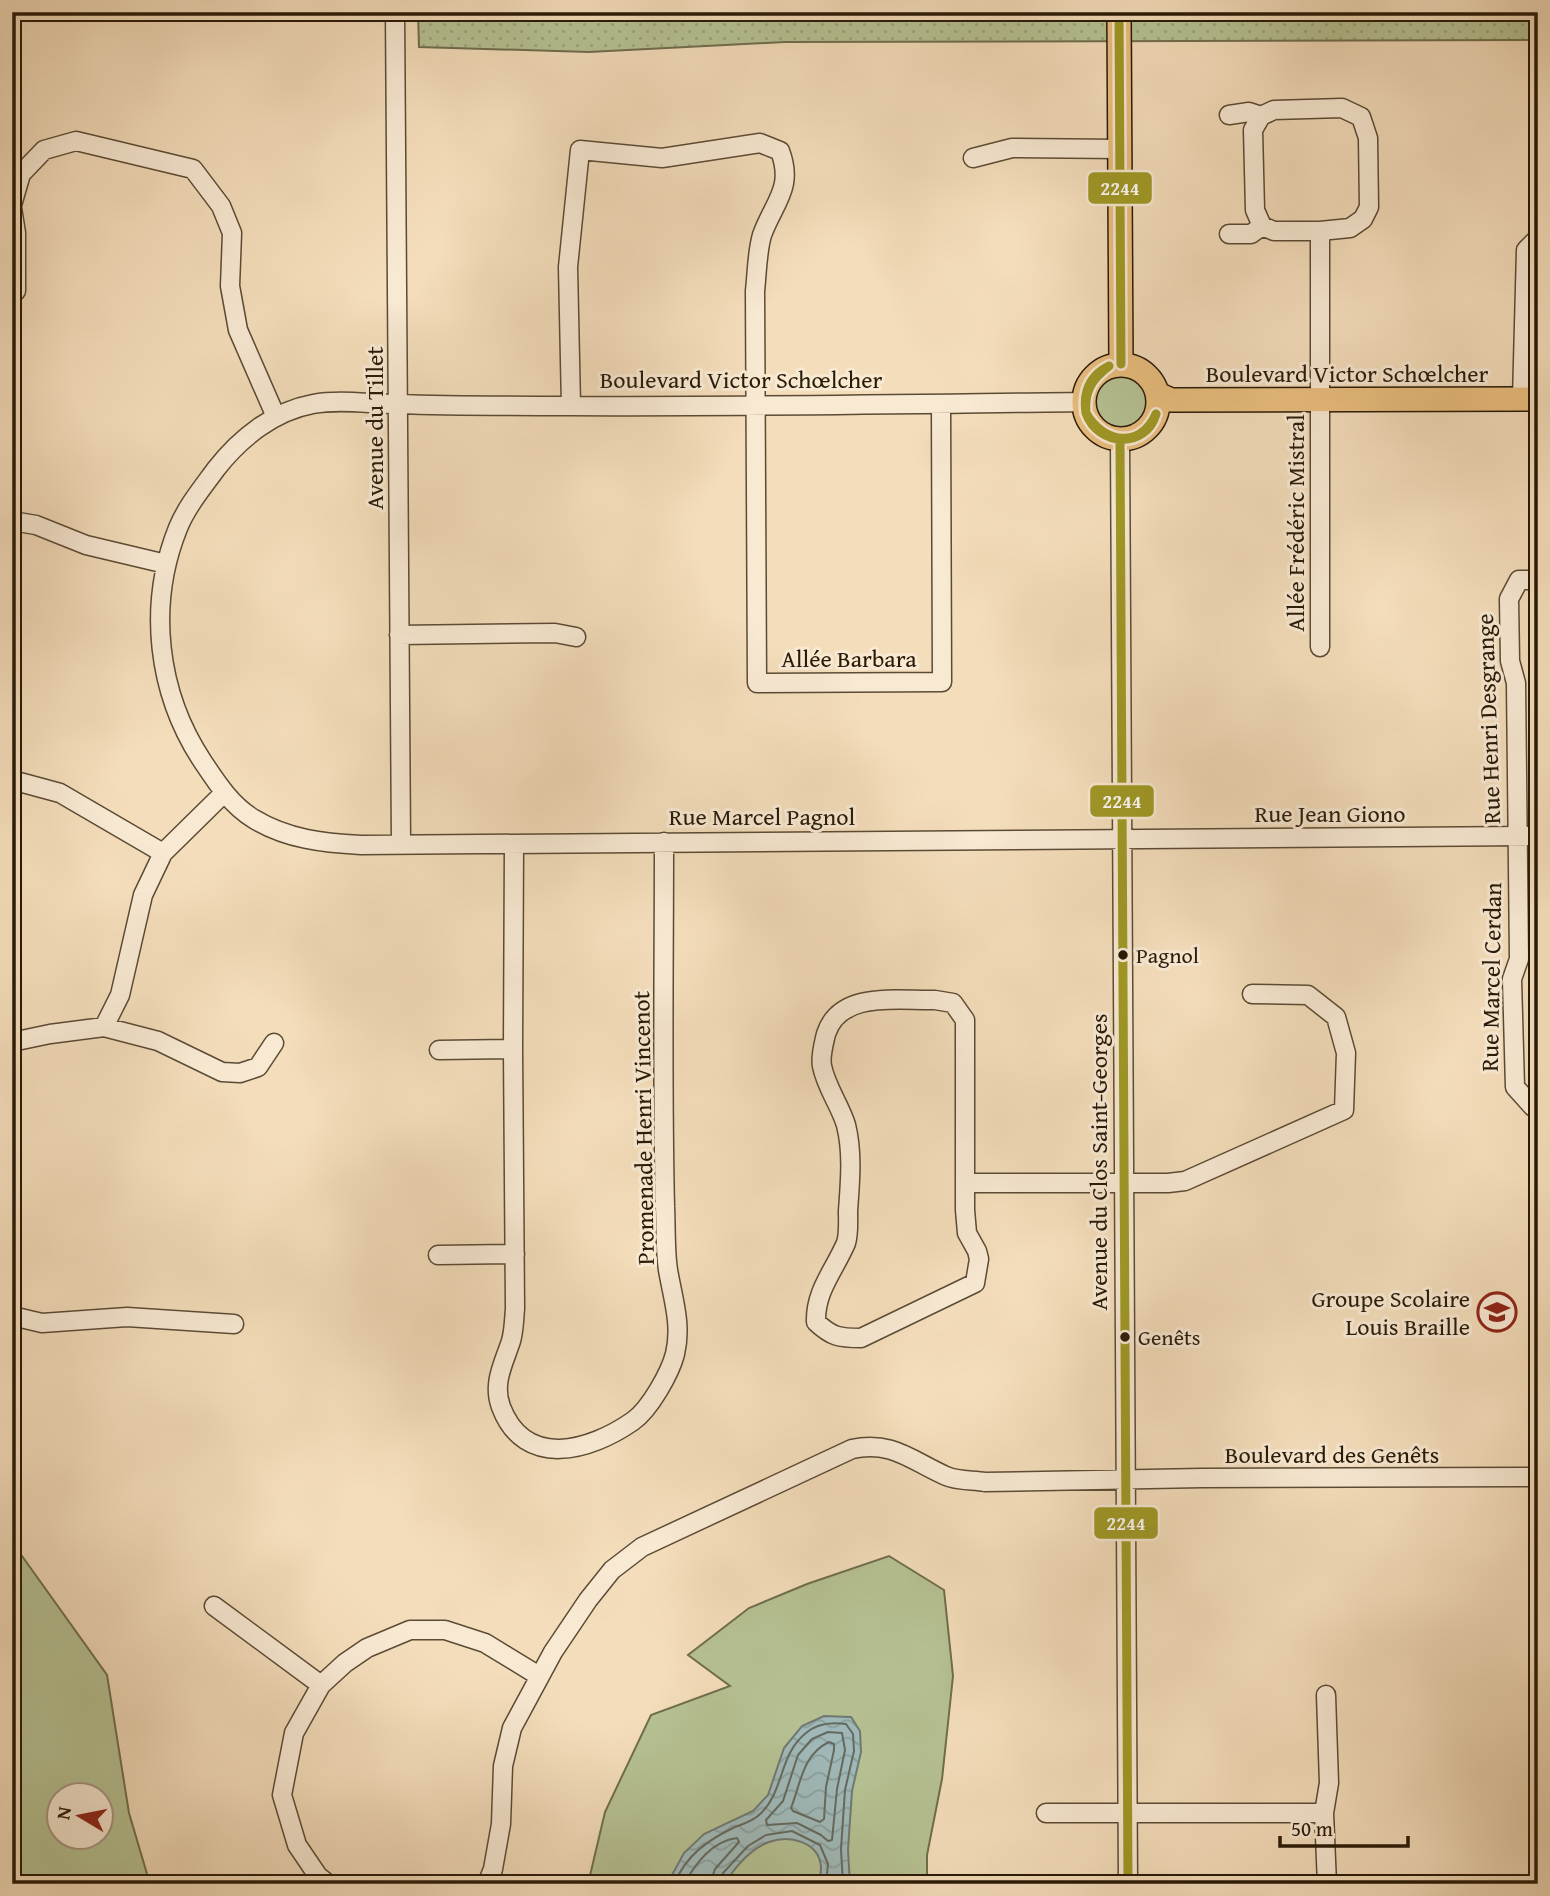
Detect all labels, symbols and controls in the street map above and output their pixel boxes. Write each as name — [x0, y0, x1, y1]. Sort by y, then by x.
line badge: 2244 — [1087, 171, 1153, 205]
text: 2244 — [1100, 174, 1140, 202]
street label: Avenue du Tillet — [357, 346, 392, 510]
street label: Boulevard Victor Schœlcher — [1206, 356, 1488, 391]
street label: Boulevard Victor Schœlcher — [600, 362, 882, 397]
street label: Allée Frédéric Mistral — [1278, 414, 1313, 632]
street label: Rue Henri Desgrange — [1467, 613, 1509, 825]
street label: Allée Barbara — [781, 641, 917, 676]
line badge: 2244 — [1089, 784, 1155, 818]
text: 2244 — [1102, 787, 1142, 815]
street label: Rue Jean Giono — [1254, 796, 1406, 831]
street label: Rue Marcel Pagnol — [669, 799, 855, 834]
street label: Rue Marcel Cerdan — [1472, 881, 1510, 1072]
place label: Pagnol — [1136, 939, 1199, 971]
marker: Pagnol — [1116, 948, 1130, 962]
street label: Promenade Henri Vincenot — [623, 990, 663, 1265]
street label: Avenue du Clos Saint-Georges — [1081, 1013, 1116, 1311]
place label: Groupe Scolaire Louis Braille — [1311, 1281, 1470, 1344]
school or university icon: Groupe Scolaire Louis Braille — [1476, 1291, 1518, 1333]
place label: Genêts — [1138, 1321, 1200, 1353]
marker: Genêts — [1118, 1330, 1132, 1344]
street label: Boulevard des Genêts — [1225, 1437, 1439, 1472]
line badge: 2244 — [1093, 1506, 1159, 1540]
text: 2244 — [1106, 1509, 1146, 1537]
north arrow — [46, 1780, 116, 1850]
text: N — [48, 1804, 78, 1822]
scale bar — [1280, 1805, 1408, 1849]
text: 50 m — [1291, 1813, 1333, 1844]

